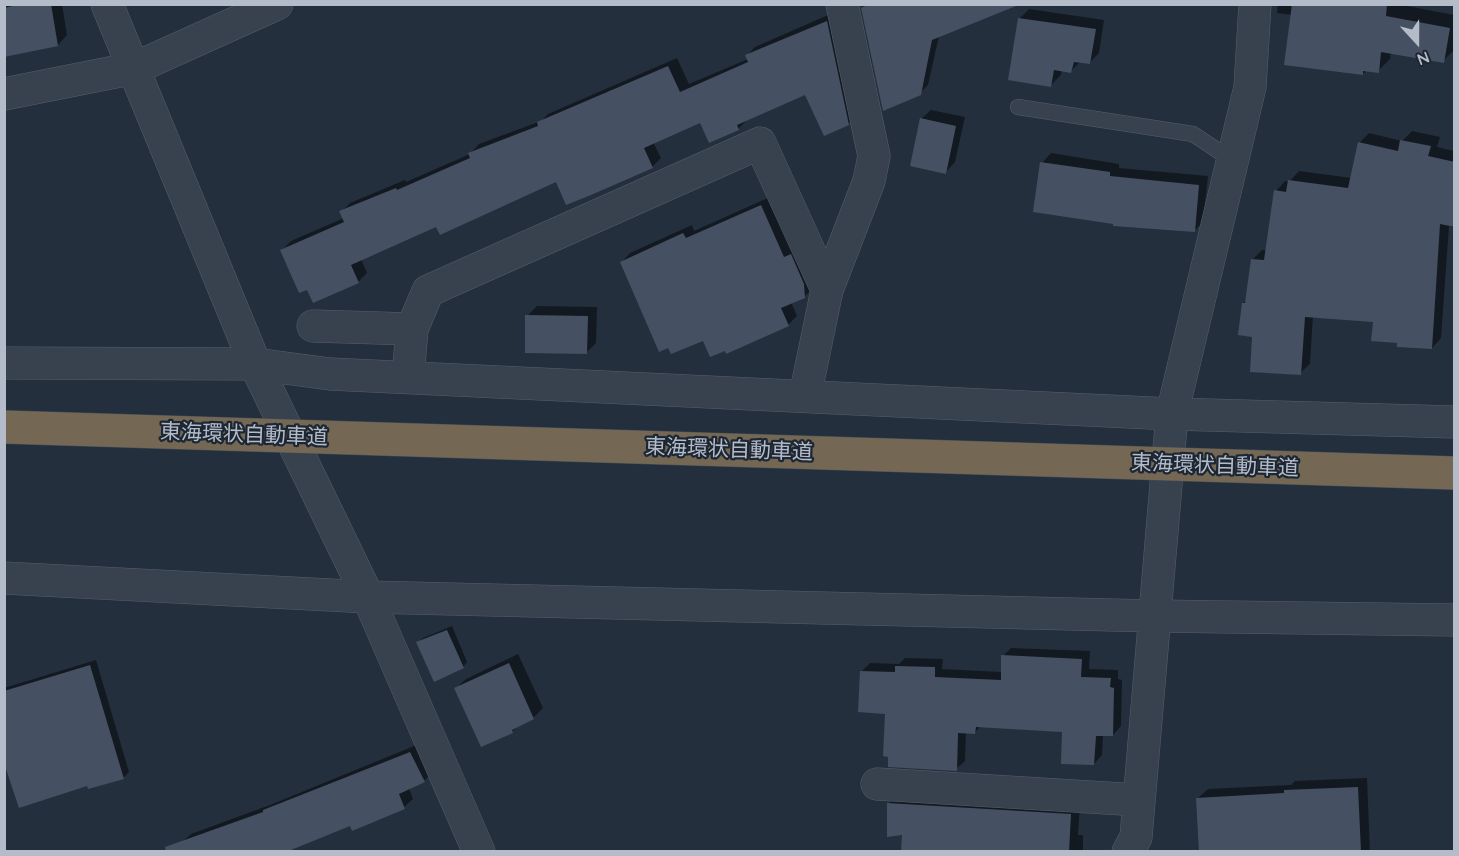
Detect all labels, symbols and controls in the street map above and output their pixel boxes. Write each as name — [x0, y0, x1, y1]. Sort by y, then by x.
north arrow — [1387, 12, 1447, 72]
text: N — [1414, 47, 1433, 70]
street label: 東海環状自動車道 — [160, 419, 328, 451]
street label: 東海環状自動車道 — [645, 434, 813, 466]
street label: 東海環状自動車道 — [1131, 450, 1299, 482]

